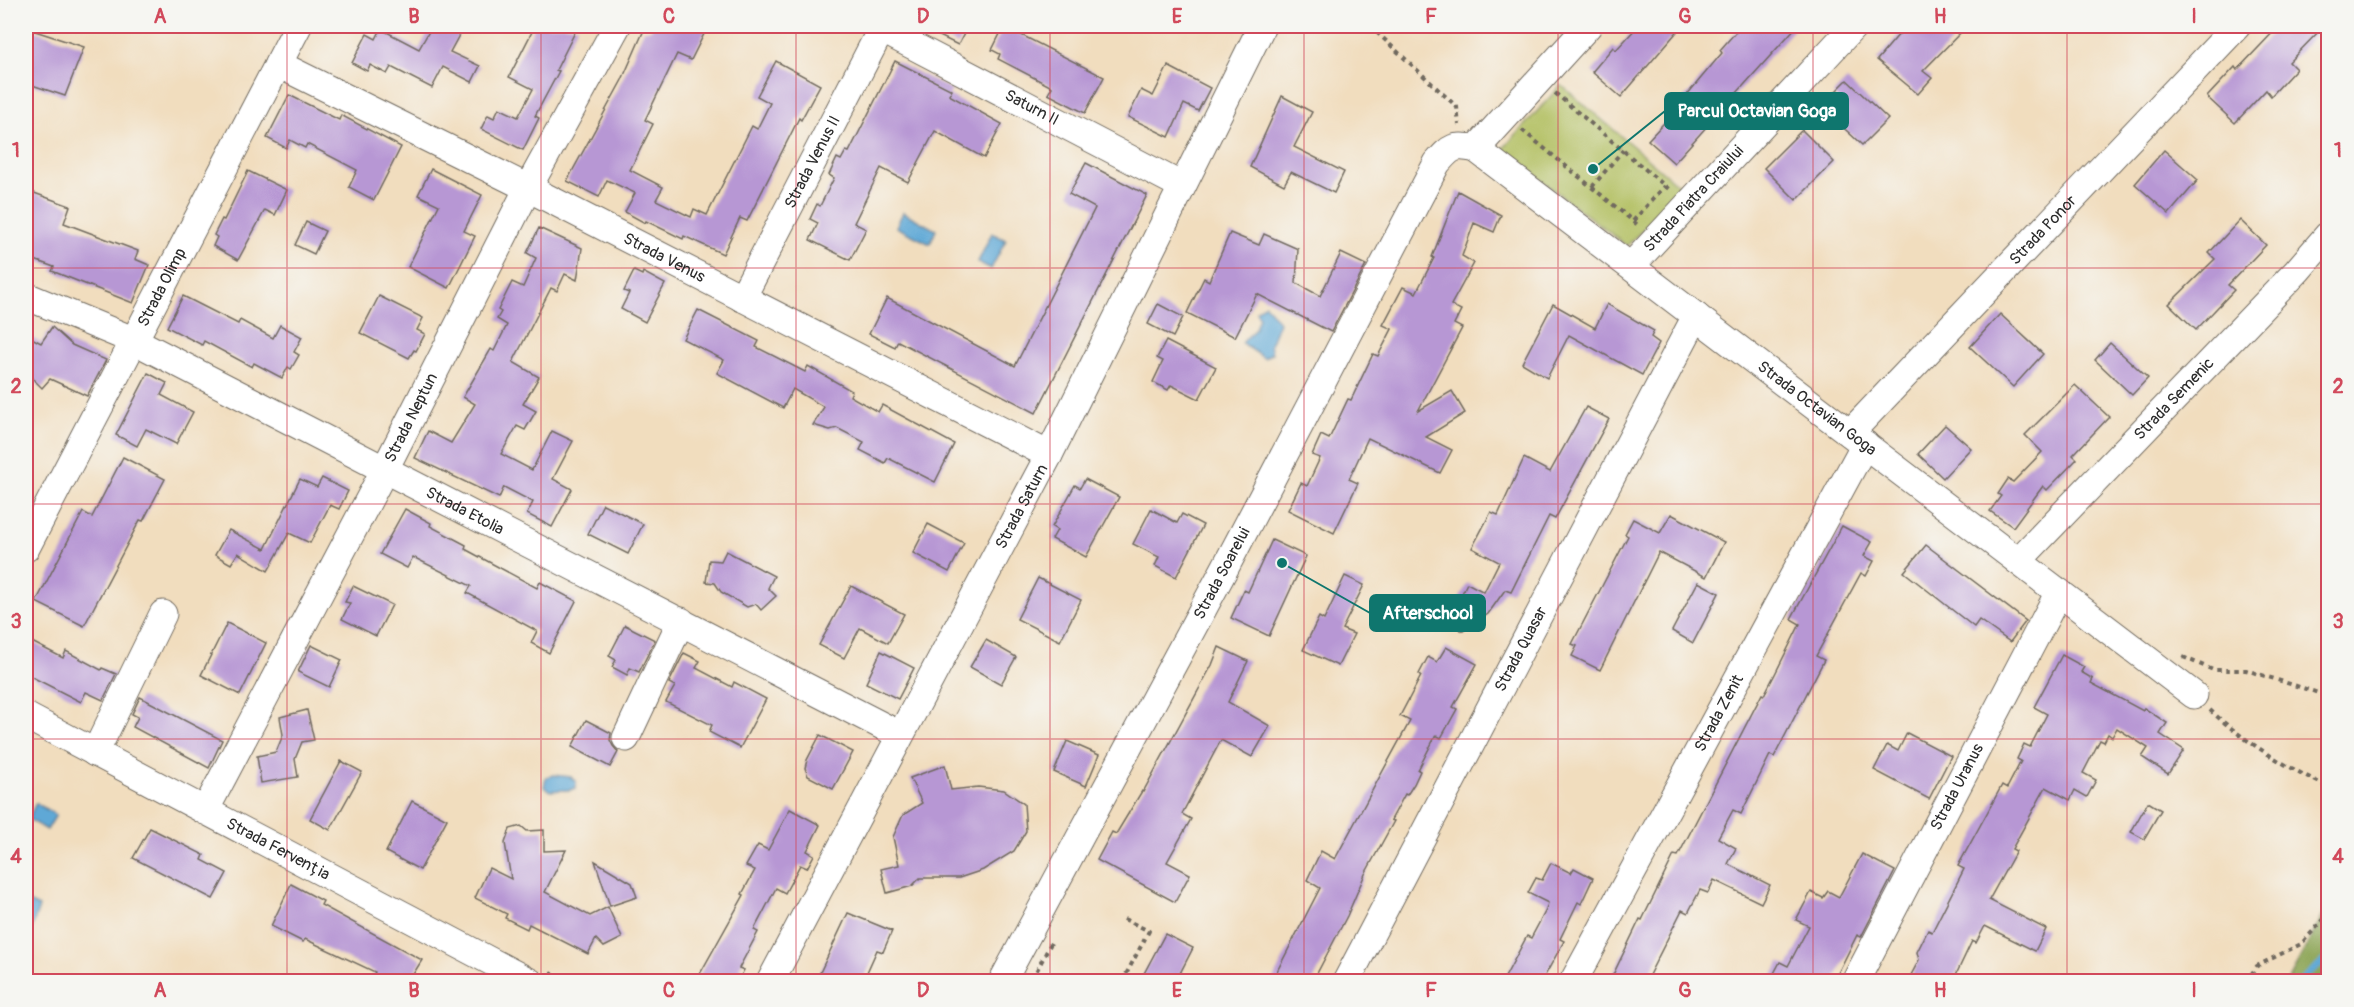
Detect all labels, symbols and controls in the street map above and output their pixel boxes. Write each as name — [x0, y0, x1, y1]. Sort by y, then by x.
text: A — [154, 4, 167, 29]
text: B — [408, 4, 420, 29]
text: C — [663, 4, 675, 29]
text: D — [917, 4, 930, 29]
text: E — [1172, 4, 1183, 29]
text: F — [1425, 4, 1437, 29]
text: G — [1678, 4, 1692, 29]
text: H — [1934, 4, 1947, 29]
text: I — [2191, 4, 2197, 29]
street label: Saturn II — [1001, 85, 1062, 130]
callout: Parcul Octavian Goga — [1665, 93, 1848, 129]
text: Parcul Octavian Goga — [1678, 100, 1837, 123]
street label: Strada Venus II — [780, 112, 845, 212]
text: 1 — [12, 138, 20, 163]
text: 1 — [2334, 138, 2342, 163]
street label: Strada Piatra Craiului — [1639, 141, 1748, 256]
street label: Strada Ponor — [2005, 191, 2081, 269]
street label: Strada Venus — [620, 229, 708, 287]
street label: Strada Olimp — [133, 245, 191, 330]
street label: Strada Semenic — [2130, 353, 2218, 444]
street label: Strada Octavian Goga — [1754, 357, 1880, 460]
street label: Strada Neptun — [380, 370, 442, 466]
text: 2 — [10, 374, 22, 399]
text: 2 — [2332, 374, 2344, 399]
street label: Strada Saturn — [991, 461, 1052, 552]
street label: Strada Etolia — [422, 483, 507, 539]
street label: Strada Soarelui — [1189, 524, 1254, 623]
callout: Afterschool — [1370, 595, 1485, 631]
text: Afterschool — [1383, 602, 1473, 625]
street label: Strada Quasar — [1490, 603, 1552, 695]
text: 3 — [10, 609, 22, 634]
text: 3 — [2332, 609, 2344, 634]
street label: Strada Zenit — [1690, 671, 1748, 755]
street label: Strada Uranus — [1926, 740, 1988, 834]
street label: Strada Fervenția — [223, 814, 333, 885]
text: 4 — [10, 844, 22, 869]
text: 4 — [2332, 844, 2344, 869]
text: A — [154, 978, 167, 1003]
text: B — [408, 978, 420, 1003]
text: C — [663, 978, 675, 1003]
text: D — [917, 978, 930, 1003]
text: E — [1172, 978, 1183, 1003]
text: F — [1425, 978, 1437, 1003]
text: G — [1678, 978, 1692, 1003]
text: H — [1934, 978, 1947, 1003]
text: I — [2191, 978, 2197, 1003]

